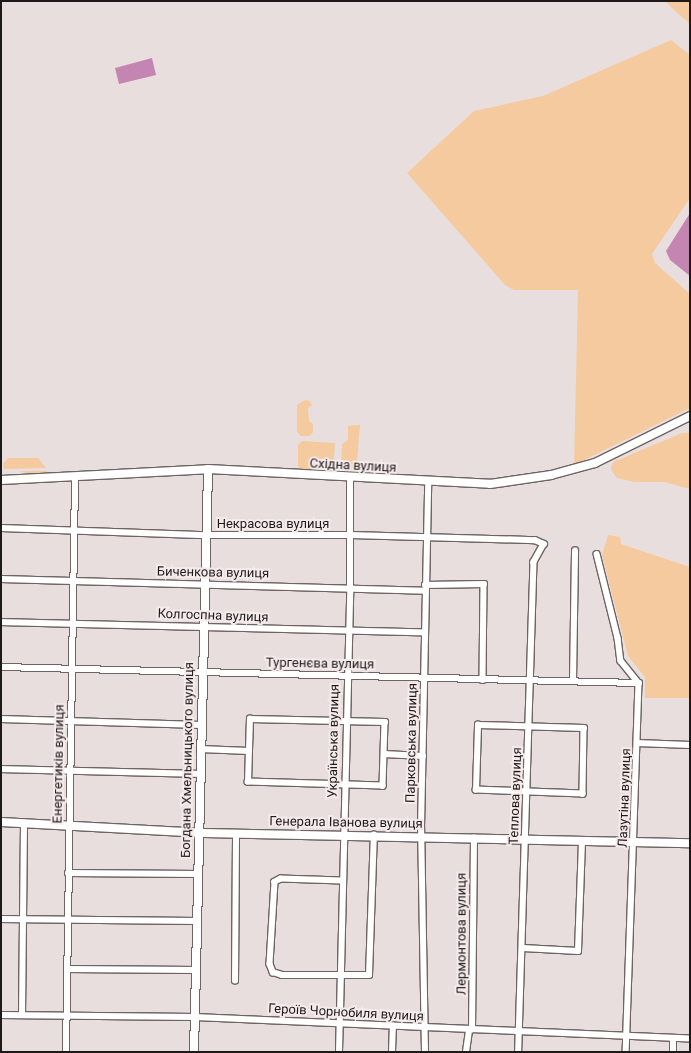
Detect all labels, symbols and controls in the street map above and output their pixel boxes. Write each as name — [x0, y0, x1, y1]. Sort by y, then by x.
street label: Східна вулиця — [309, 456, 397, 476]
street label: Некрасова вулиця — [217, 516, 329, 532]
street label: Биченкова вулиця — [157, 564, 269, 582]
street label: Колгоспна вулиця — [157, 606, 269, 626]
street label: Тургенєва вулиця — [266, 655, 374, 673]
street label: Богдана Хмельницького вулиця — [178, 662, 198, 858]
street label: Парковська вулиця — [403, 683, 421, 803]
street label: Українська вулиця — [325, 684, 343, 798]
street label: Енергетиків вулиця — [50, 704, 68, 824]
street label: Теплова вулиця — [507, 747, 525, 845]
street label: Лазутіна вулиця — [615, 748, 635, 848]
street label: Генерала Іванова вулиця — [269, 814, 423, 832]
street label: Лермонтова вулиця — [454, 873, 470, 995]
street label: Героїв Чорнобиля вулиця — [268, 1001, 424, 1025]

